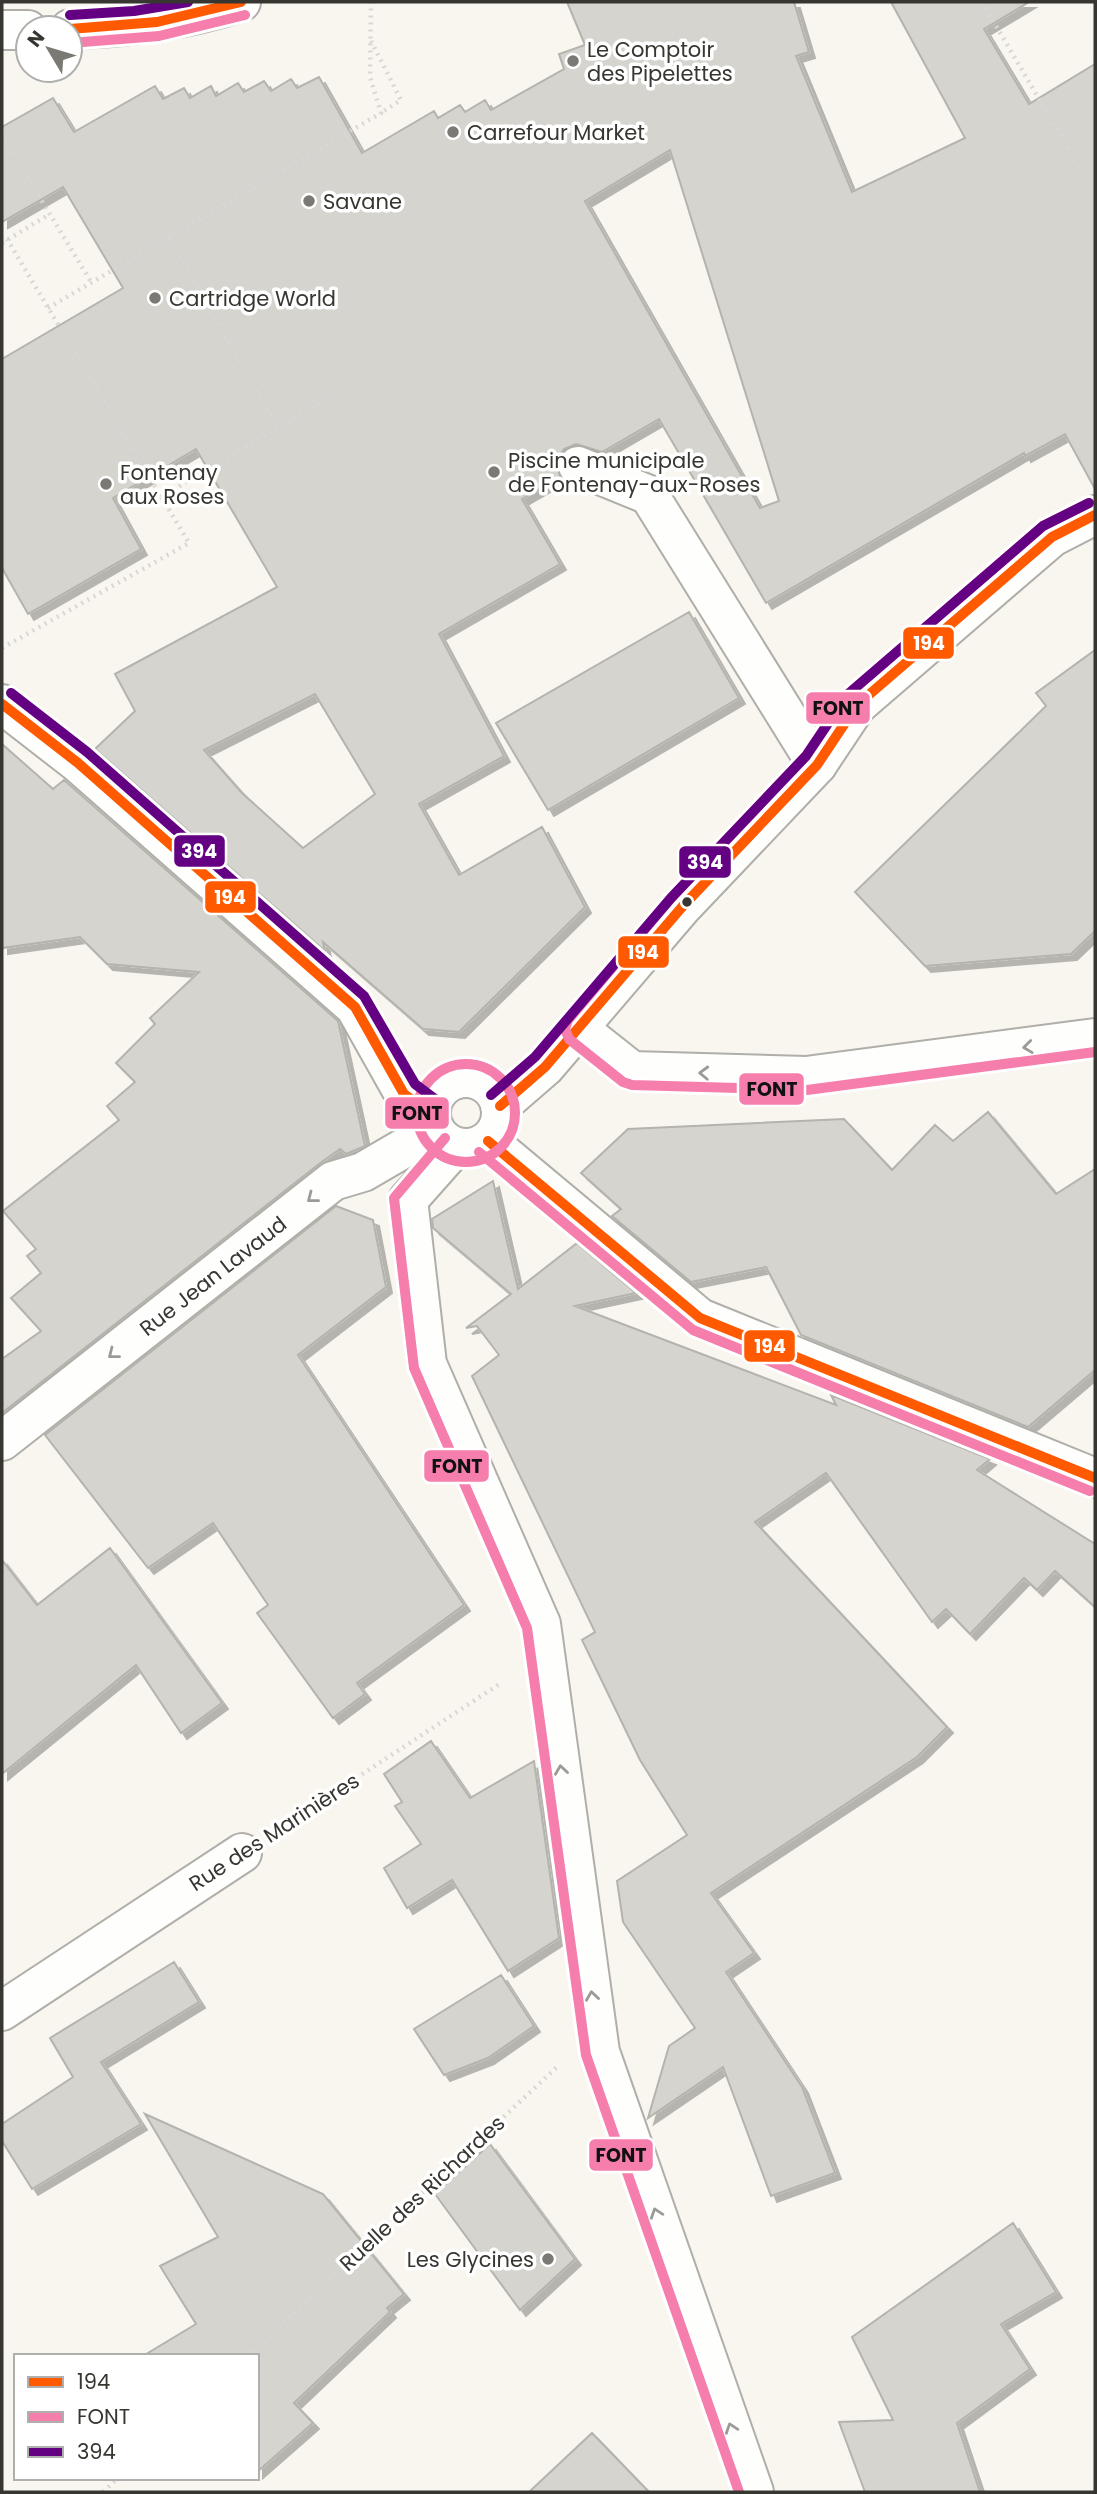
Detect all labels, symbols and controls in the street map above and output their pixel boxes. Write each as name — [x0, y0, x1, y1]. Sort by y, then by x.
north arrow — [14, 14, 84, 84]
text: N — [21, 25, 51, 53]
place label: Le Comptoir des Pipelettes — [587, 35, 733, 88]
marker: Le Comptoir des Pipelettes — [565, 53, 581, 69]
place label: Carrefour Market — [467, 118, 645, 147]
marker: Carrefour Market — [445, 124, 461, 140]
place label: Savane — [323, 187, 402, 216]
marker: Savane — [301, 193, 317, 209]
place label: Cartridge World — [169, 284, 336, 313]
marker: Cartridge World — [147, 290, 163, 306]
place label: Piscine municipale de Fontenay-aux-Roses — [508, 446, 760, 499]
place label: Fontenay aux Roses — [120, 458, 224, 511]
marker: Piscine municipale de Fontenay-aux-Roses — [486, 464, 502, 480]
marker: Fontenay aux Roses — [98, 476, 114, 492]
line badge: 194 — [902, 626, 955, 660]
text: 194 — [913, 630, 945, 657]
line badge: FONT — [805, 691, 871, 725]
text: FONT — [813, 695, 863, 722]
line badge: 394 — [173, 834, 226, 868]
text: 394 — [181, 838, 217, 865]
line badge: 394 — [678, 845, 732, 879]
text: 394 — [687, 849, 723, 876]
line badge: 194 — [204, 880, 257, 914]
text: 194 — [214, 884, 246, 911]
unlabelled marker — [680, 895, 694, 909]
line badge: 194 — [617, 935, 670, 969]
text: 194 — [627, 939, 659, 966]
one-way arrow — [1022, 1039, 1033, 1054]
one-way arrow — [698, 1065, 709, 1080]
line badge: FONT — [738, 1072, 805, 1106]
text: FONT — [747, 1076, 797, 1103]
line badge: FONT — [384, 1096, 450, 1130]
text: FONT — [392, 1100, 442, 1127]
one-way arrow — [307, 1190, 320, 1202]
street label: Rue Jean Lavaud — [134, 1209, 292, 1343]
line badge: 194 — [743, 1329, 796, 1363]
text: 194 — [754, 1333, 786, 1360]
one-way arrow — [109, 1345, 121, 1358]
line badge: FONT — [423, 1449, 490, 1483]
text: FONT — [432, 1453, 482, 1480]
one-way arrow — [554, 1764, 569, 1776]
street label: Rue des Marinières — [183, 1766, 365, 1898]
one-way arrow — [585, 1990, 600, 2002]
street label: Ruelle des Richardes — [333, 2109, 511, 2277]
line badge: FONT — [588, 2138, 654, 2172]
text: FONT — [596, 2142, 646, 2169]
one-way arrow — [650, 2208, 664, 2220]
place label: Les Glycines — [407, 2245, 534, 2274]
marker: Les Glycines — [540, 2251, 556, 2267]
legend — [14, 2354, 259, 2480]
text: 194 — [77, 2367, 110, 2396]
text: FONT — [77, 2402, 130, 2431]
one-way arrow — [726, 2422, 740, 2434]
text: 394 — [77, 2437, 116, 2466]

